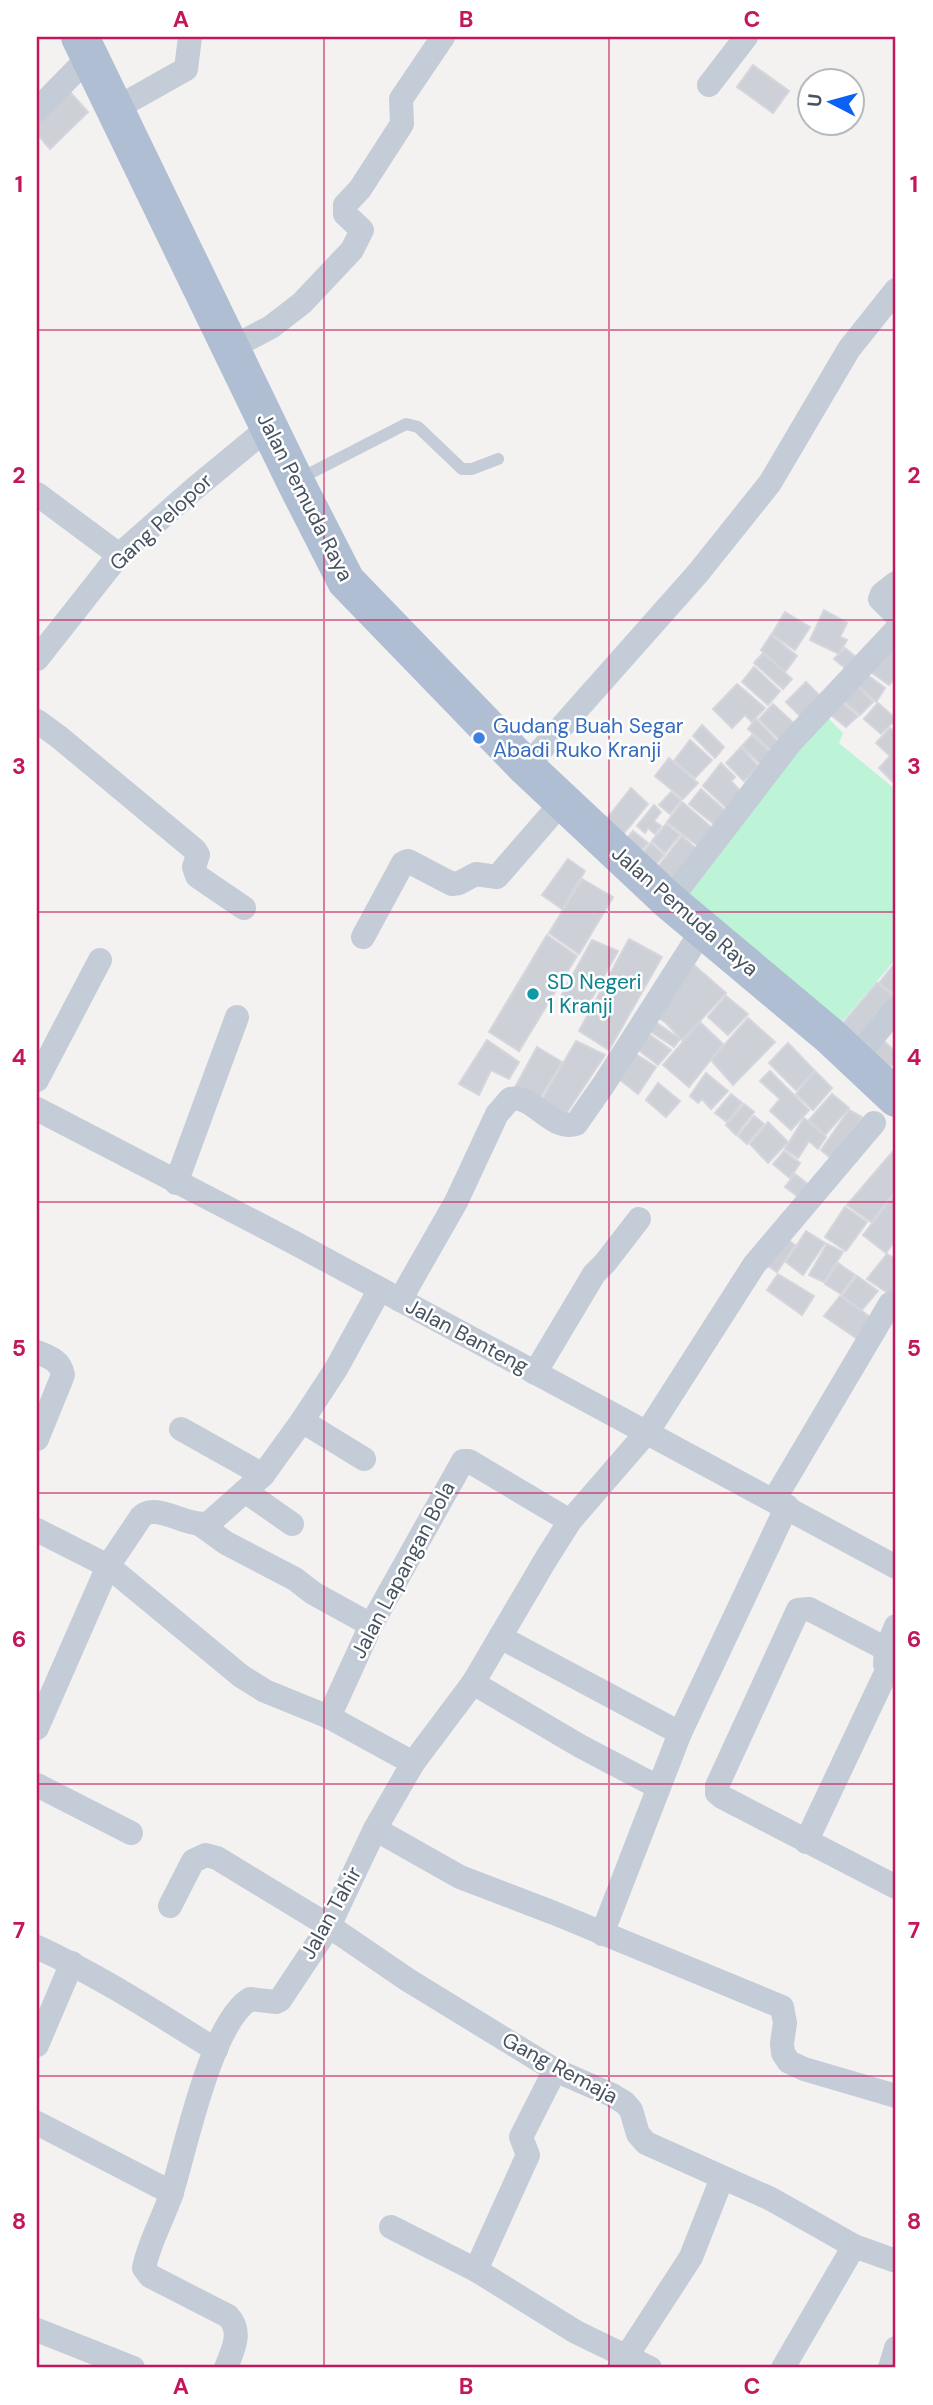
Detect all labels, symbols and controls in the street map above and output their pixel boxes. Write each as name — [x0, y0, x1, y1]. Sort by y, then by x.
text: A — [173, 4, 189, 34]
text: B — [459, 4, 473, 34]
text: C — [744, 4, 760, 34]
north arrow — [796, 66, 866, 136]
text: U — [801, 92, 828, 108]
text: 1 — [15, 169, 23, 199]
text: 1 — [910, 169, 918, 199]
street label: Jalan Pemuda Raya — [250, 408, 360, 586]
text: 2 — [12, 460, 26, 490]
text: 2 — [907, 460, 921, 490]
street label: Gang Pelopor — [104, 467, 219, 577]
place label: Gudang Buah Segar Abadi Ruko Kranji — [493, 712, 684, 764]
marker: Gudang Buah Segar Abadi Ruko Kranji — [471, 730, 487, 746]
text: 3 — [12, 751, 26, 781]
text: 3 — [907, 751, 921, 781]
street label: Jalan Pemuda Raya — [606, 839, 764, 983]
place label: SD Negeri 1 Kranji — [547, 968, 642, 1020]
marker: SD Negeri 1 Kranji — [525, 986, 541, 1002]
text: 4 — [12, 1042, 27, 1072]
text: 4 — [907, 1042, 922, 1072]
street label: Jalan Banteng — [401, 1292, 534, 1380]
text: 5 — [12, 1333, 26, 1363]
text: 5 — [907, 1333, 921, 1363]
street label: Jalan Lapangan Bola — [344, 1477, 462, 1663]
text: 6 — [12, 1624, 26, 1654]
text: 6 — [907, 1624, 921, 1654]
street label: Jalan Tahir — [294, 1861, 368, 1964]
text: 7 — [13, 1915, 25, 1945]
text: 7 — [908, 1915, 920, 1945]
street label: Gang Remaja — [497, 2026, 623, 2110]
text: 8 — [12, 2206, 26, 2236]
text: 8 — [907, 2206, 921, 2236]
text: A — [173, 2371, 189, 2401]
text: B — [459, 2371, 473, 2401]
text: C — [744, 2371, 760, 2401]

